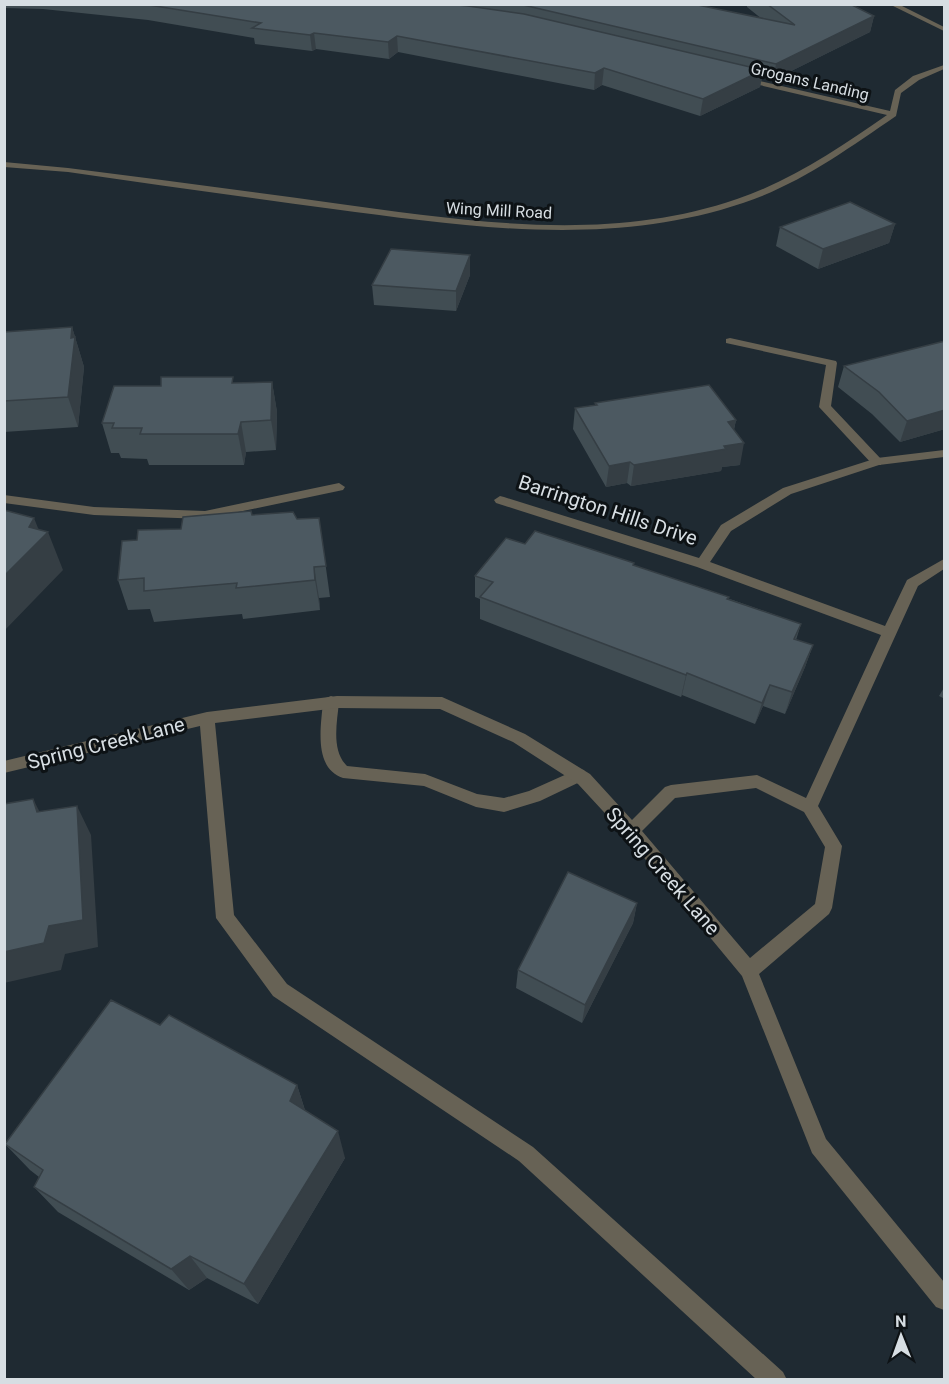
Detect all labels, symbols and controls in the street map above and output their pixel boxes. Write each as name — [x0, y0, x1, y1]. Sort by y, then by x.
street label: Grogans Landing — [749, 59, 871, 104]
street label: Wing Mill Road — [445, 198, 552, 223]
street label: Barrington Hills Drive — [515, 470, 701, 550]
street label: Spring Creek Lane — [25, 712, 187, 774]
street label: Spring Creek Lane — [601, 802, 725, 940]
north arrow — [871, 1306, 931, 1366]
text: N — [895, 1312, 907, 1331]

